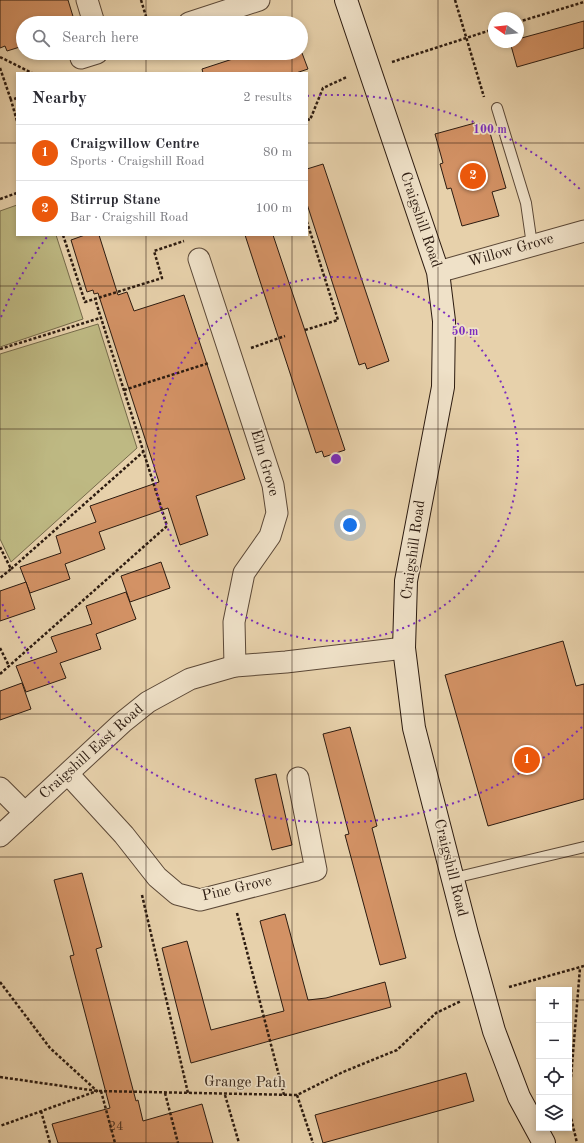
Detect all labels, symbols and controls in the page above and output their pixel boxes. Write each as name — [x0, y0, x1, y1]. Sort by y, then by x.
north arrow — [488, 12, 524, 48]
search box — [16, 16, 308, 60]
icon: search — [30, 27, 52, 49]
text: Search here — [62, 31, 139, 46]
text: Nearby — [32, 90, 87, 107]
text: 2 results — [243, 91, 292, 104]
text: 100 m — [473, 124, 507, 136]
text: Craigwillow Centre — [70, 137, 200, 152]
text: 1 — [41, 146, 49, 159]
text: 80 m — [263, 146, 292, 159]
text: Sports · Craigshill Road — [70, 155, 205, 168]
pin: 2 — [460, 161, 486, 191]
street label: Craigshill Road — [397, 170, 443, 270]
text: Stirrup Stane — [70, 193, 161, 208]
text: 2 — [41, 202, 49, 215]
text: 100 m — [255, 202, 292, 215]
text: Bar · Craigshill Road — [70, 211, 188, 224]
street label: Willow Grove — [466, 232, 556, 270]
text: 50 m — [452, 325, 479, 338]
street label: Elm Grove — [247, 428, 281, 498]
centre of rings — [329, 452, 343, 466]
street label: Craigshill Road — [400, 499, 428, 601]
your location — [340, 515, 360, 535]
street label: Craigshill East Road — [37, 702, 147, 802]
pin: 1 — [514, 745, 540, 775]
street label: Craigshill Road — [431, 818, 469, 919]
street label: Pine Grove — [201, 874, 274, 904]
map controls — [536, 987, 572, 1131]
button: + — [536, 987, 572, 1023]
button: − — [536, 1023, 572, 1059]
button: locate — [536, 1059, 572, 1095]
street label: Grange Path — [204, 1075, 286, 1091]
button: layers — [536, 1095, 572, 1131]
house number: 24 — [108, 1120, 124, 1133]

